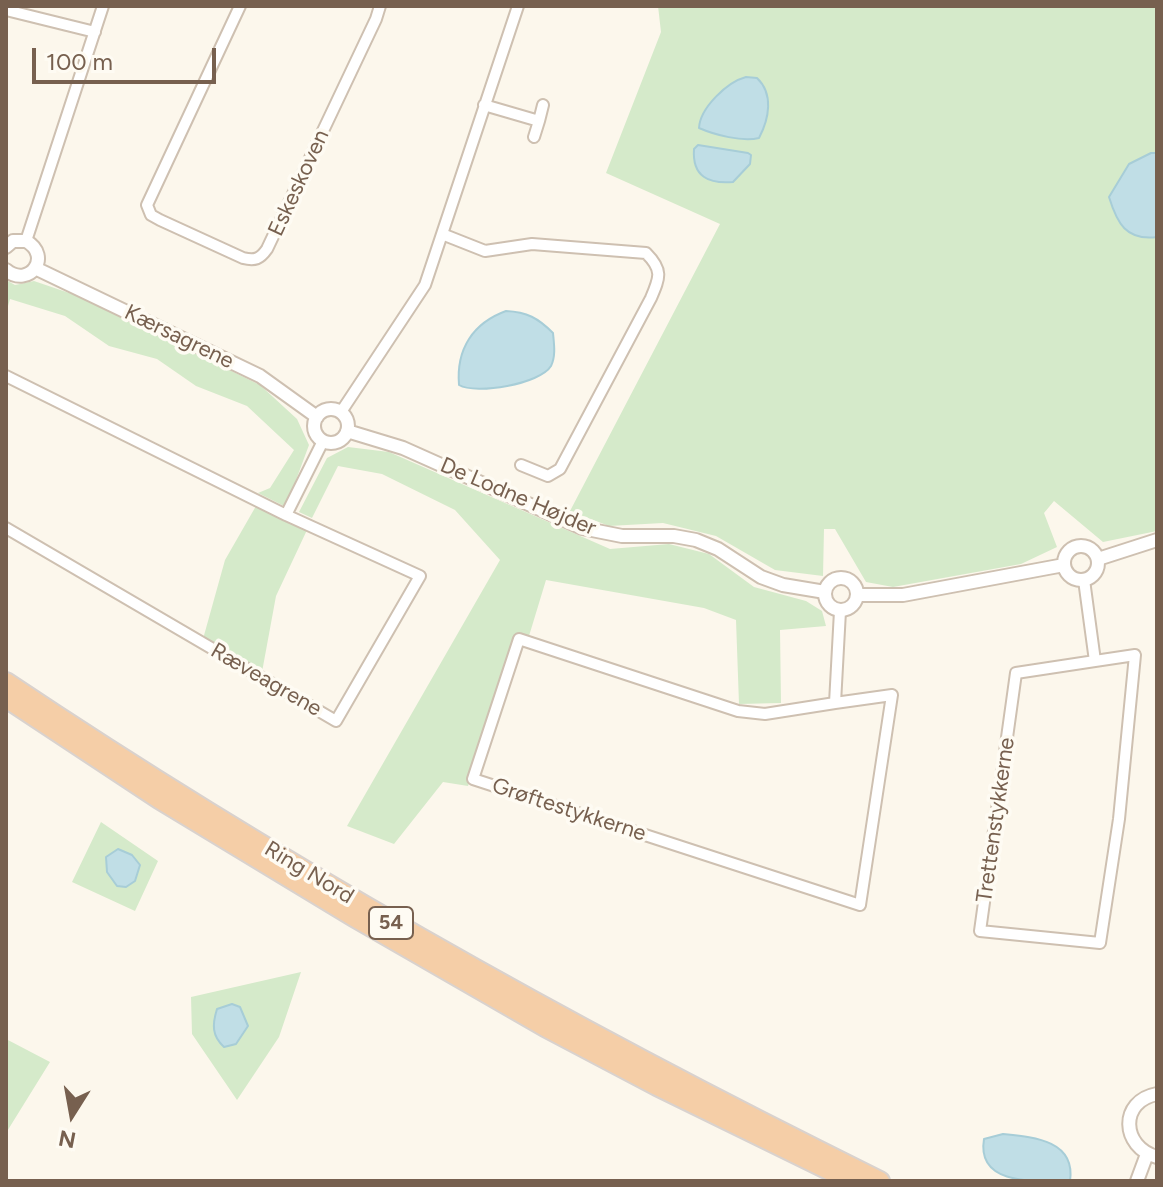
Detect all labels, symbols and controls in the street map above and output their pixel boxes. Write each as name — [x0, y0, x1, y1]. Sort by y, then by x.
scale bar — [36, 32, 220, 82]
text: 100 m — [46, 47, 113, 76]
street label: Eskeskoven — [263, 126, 335, 240]
street label: Kærsagrene — [120, 299, 238, 375]
street label: De Lodne Højder — [436, 452, 600, 542]
street label: Ræveagrene — [206, 638, 326, 722]
street label: Trettenstykkerne — [971, 736, 1021, 904]
street label: Grøftestykkerne — [489, 773, 649, 847]
street label: Ring Nord — [260, 836, 358, 910]
road number: 54 — [369, 907, 413, 939]
north arrow — [32, 1075, 112, 1155]
text: N — [56, 1124, 78, 1154]

